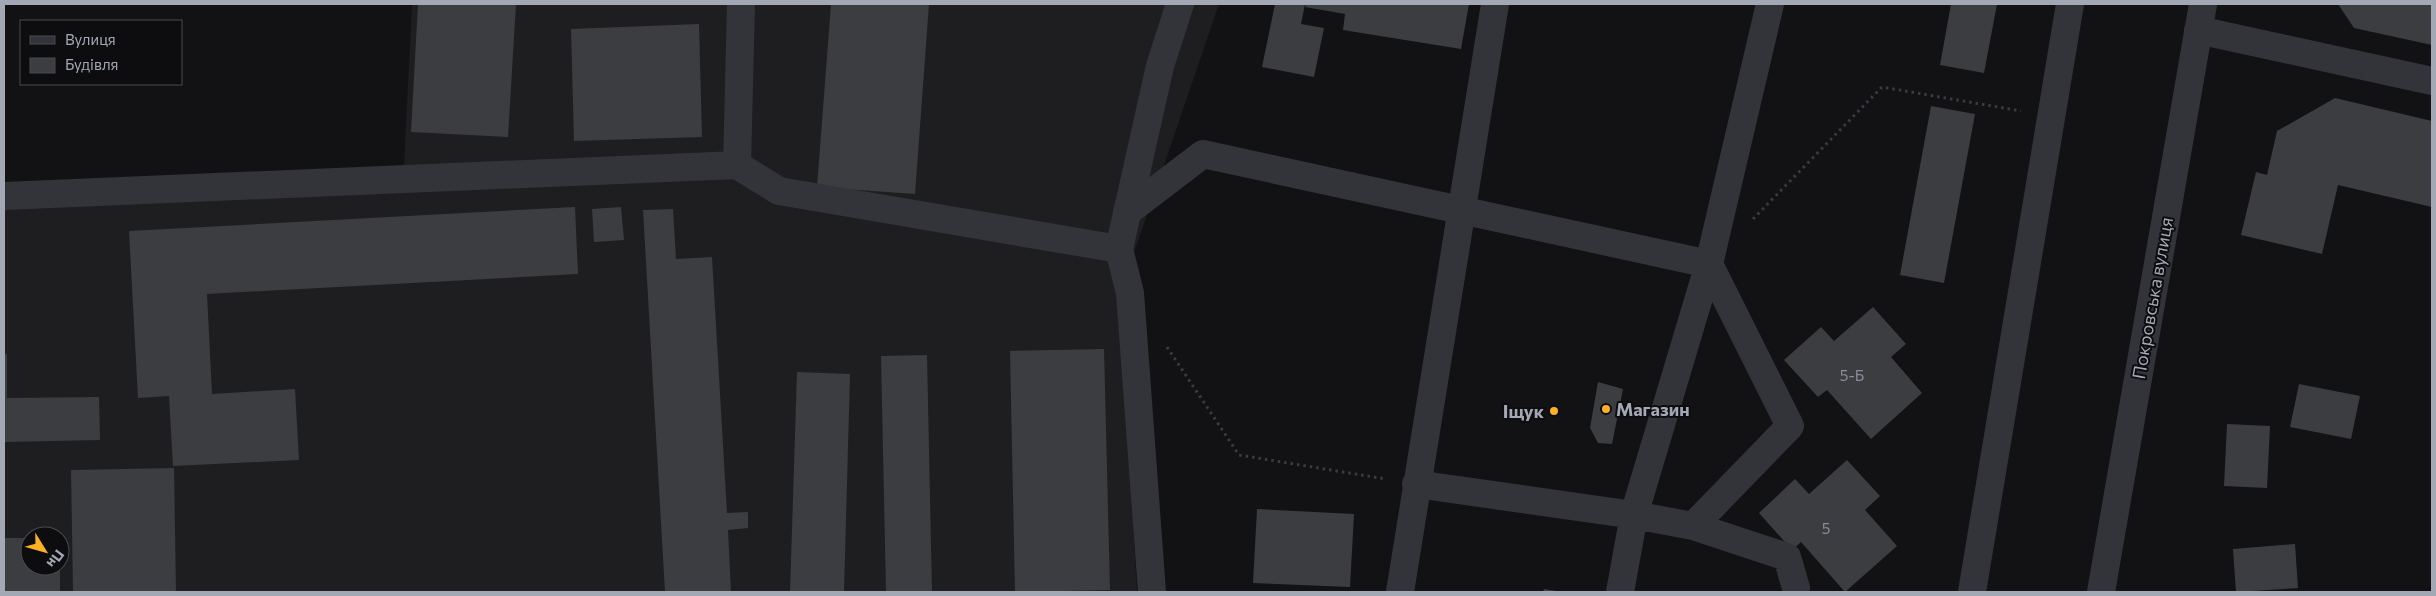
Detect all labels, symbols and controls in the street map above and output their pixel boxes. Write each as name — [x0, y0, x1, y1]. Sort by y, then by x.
legend — [20, 20, 182, 85]
text: Вулиця — [65, 30, 116, 48]
text: Будівля — [65, 55, 118, 73]
street label: Покровська вулиця — [2127, 215, 2177, 381]
house number: 5-Б — [1840, 366, 1864, 384]
place label: Магазин — [1616, 398, 1690, 420]
place label: Іщук — [1503, 400, 1545, 422]
marker: Магазин — [1600, 403, 1612, 415]
marker: Іщук — [1548, 405, 1560, 417]
house number: 5 — [1822, 519, 1830, 537]
north arrow — [20, 526, 70, 576]
text: Пн — [43, 547, 68, 572]

